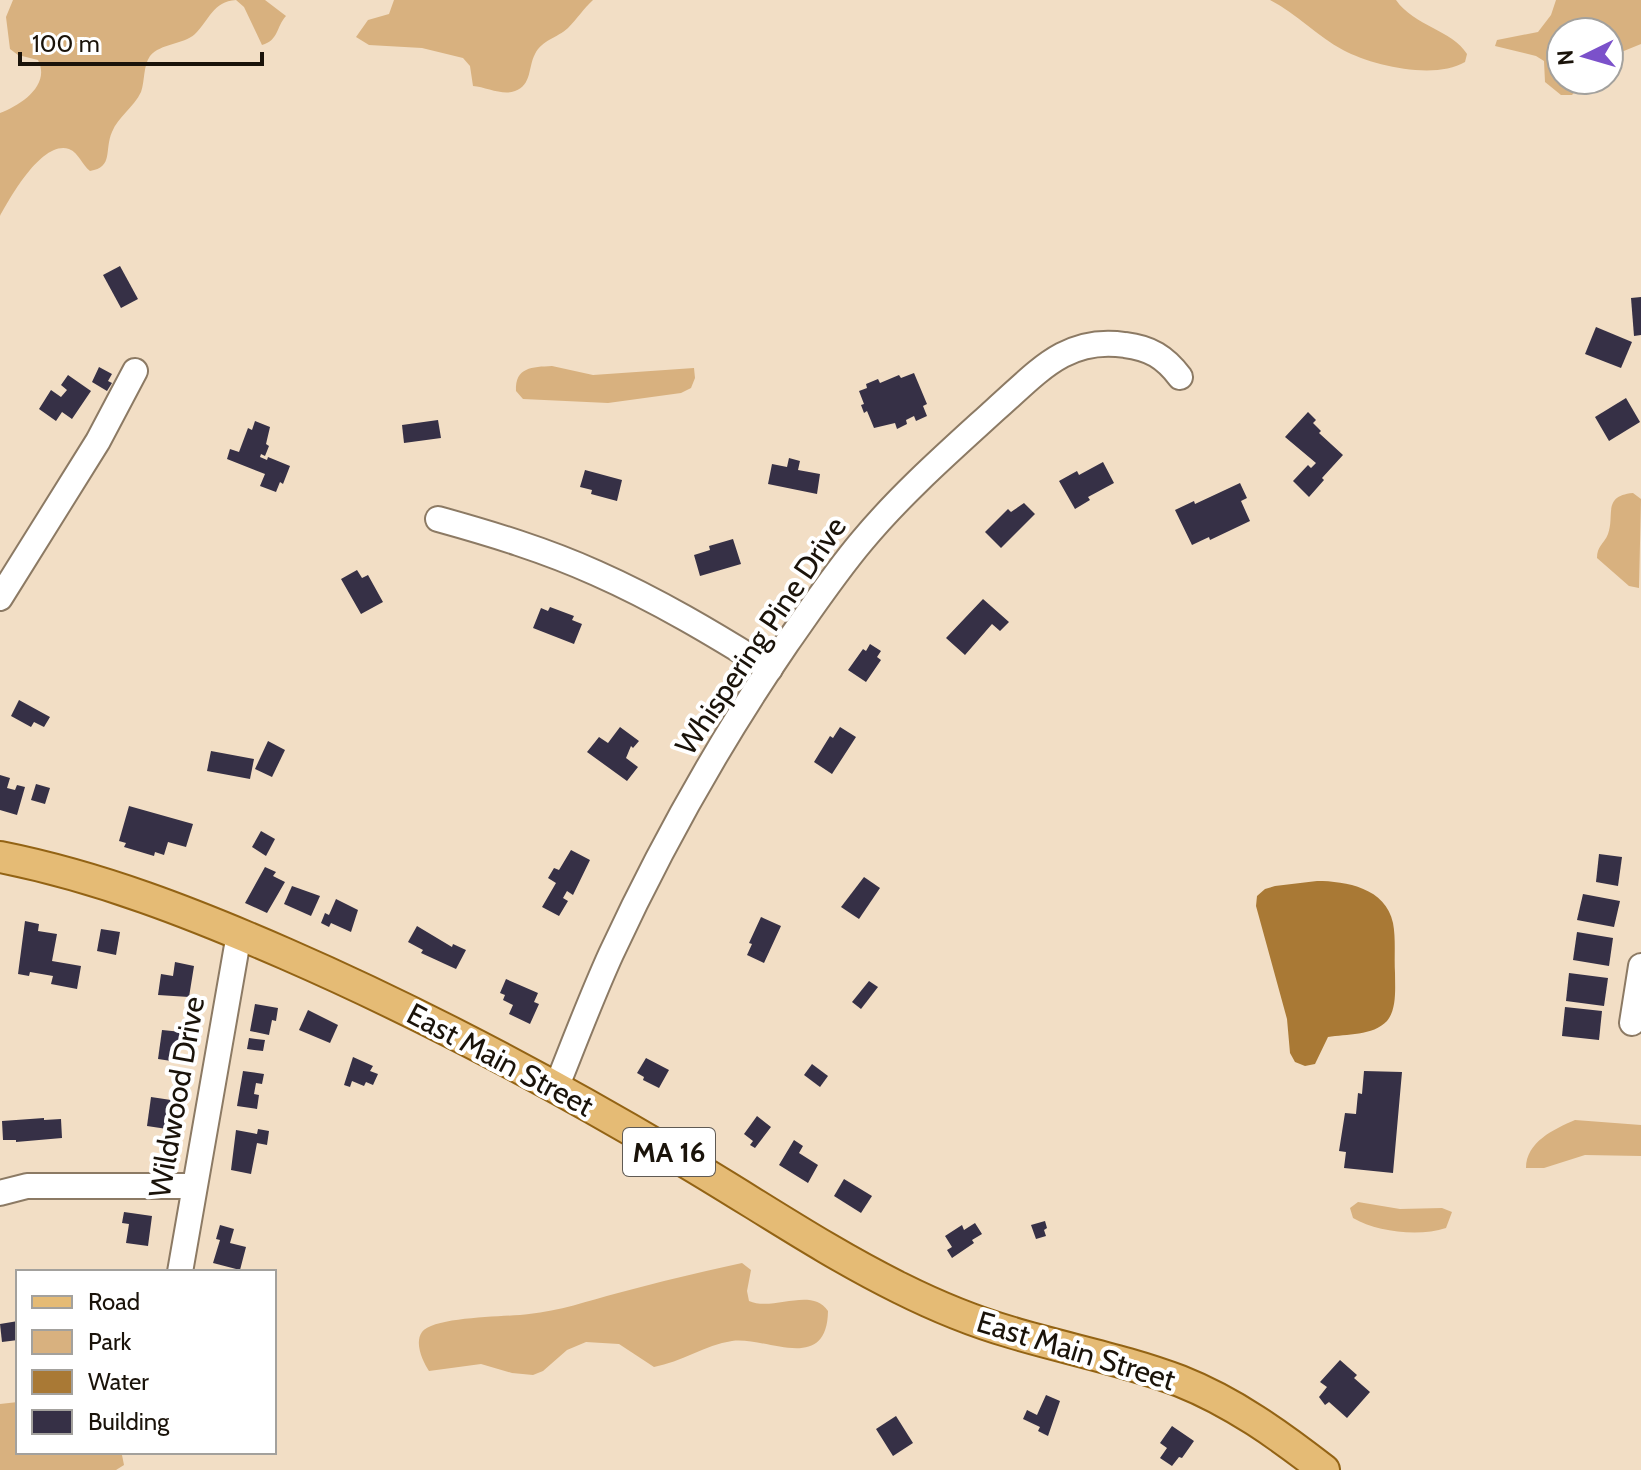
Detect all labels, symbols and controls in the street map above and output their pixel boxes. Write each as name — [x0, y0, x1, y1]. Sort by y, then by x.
scale bar — [20, 16, 262, 66]
north arrow — [1545, 16, 1625, 96]
text: 100 m — [32, 29, 100, 58]
text: N — [1551, 49, 1580, 67]
street label: Whispering Pine Drive — [667, 510, 854, 762]
street label: Wildwood Drive — [141, 994, 212, 1200]
street label: East Main Street — [401, 995, 600, 1124]
road number: MA 16 — [623, 1128, 715, 1176]
legend — [16, 1270, 276, 1454]
text: Road — [88, 1287, 140, 1316]
street label: East Main Street — [972, 1303, 1180, 1398]
text: Park — [88, 1327, 131, 1356]
text: Water — [88, 1367, 149, 1396]
text: Building — [88, 1407, 170, 1436]

